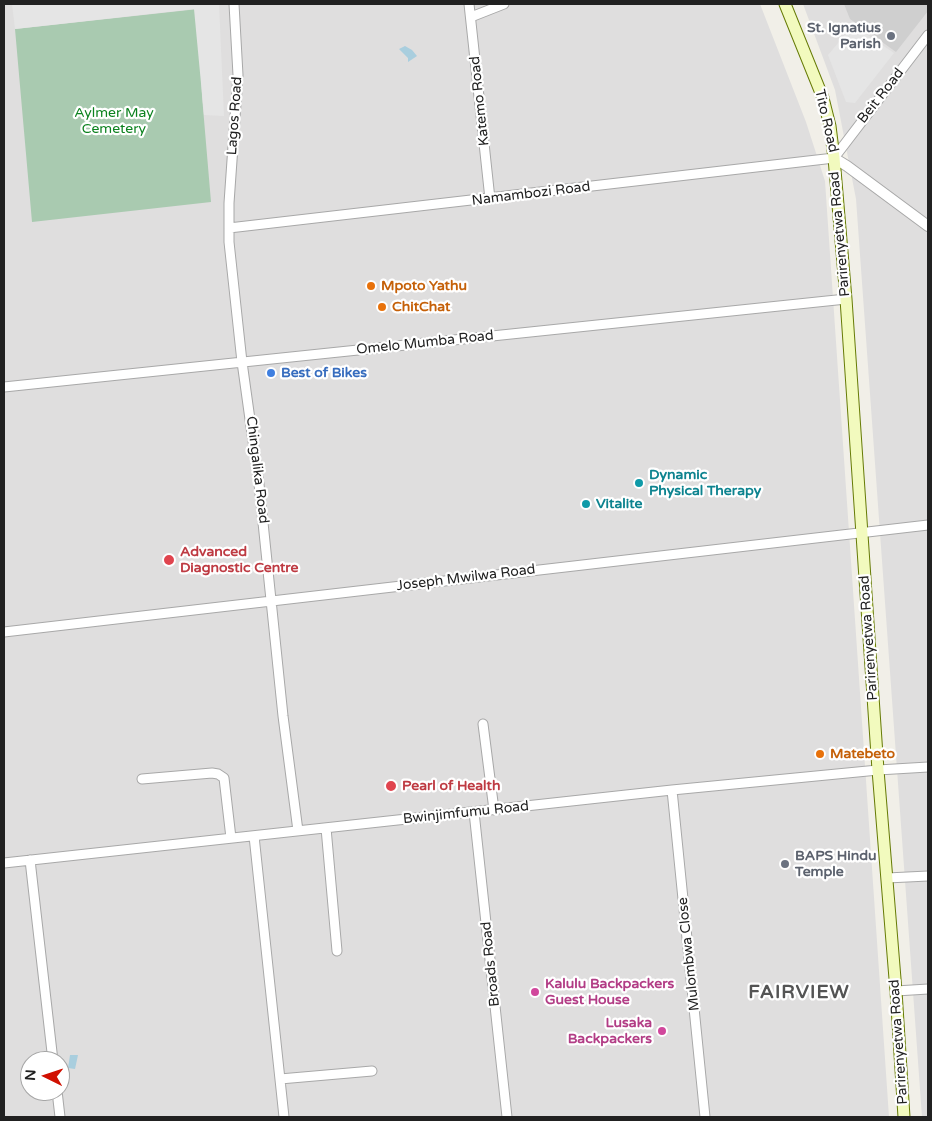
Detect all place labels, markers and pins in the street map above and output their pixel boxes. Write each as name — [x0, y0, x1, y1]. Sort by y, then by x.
place label: St. Ignatius Parish — [807, 20, 881, 52]
marker: St. Ignatius Parish — [885, 30, 897, 42]
place label: Mpoto Yathu — [381, 278, 467, 294]
marker: Mpoto Yathu — [365, 280, 377, 292]
place label: ChitChat — [392, 299, 450, 315]
marker: ChitChat — [376, 301, 388, 313]
place label: Best of Bikes — [281, 365, 367, 381]
marker: Best of Bikes — [265, 367, 277, 379]
place label: Dynamic Physical Therapy — [649, 467, 761, 500]
marker: Dynamic Physical Therapy — [633, 477, 645, 489]
place label: Vitalite — [596, 496, 642, 512]
marker: Vitalite — [580, 498, 592, 510]
place label: Advanced Diagnostic Centre — [180, 544, 298, 576]
marker: Advanced Diagnostic Centre — [162, 553, 176, 567]
place label: Matebeto — [830, 746, 895, 762]
marker: Matebeto — [814, 748, 826, 760]
place label: Pearl of Health — [402, 778, 500, 794]
marker: Pearl of Health — [384, 779, 398, 793]
place label: BAPS Hindu Temple — [795, 848, 877, 880]
marker: BAPS Hindu Temple — [779, 858, 791, 870]
place label: Kalulu Backpackers Guest House — [545, 976, 674, 1009]
marker: Kalulu Backpackers Guest House — [529, 986, 541, 998]
place label: Lusaka Backpackers — [568, 1015, 652, 1048]
marker: Lusaka Backpackers — [656, 1025, 668, 1037]

